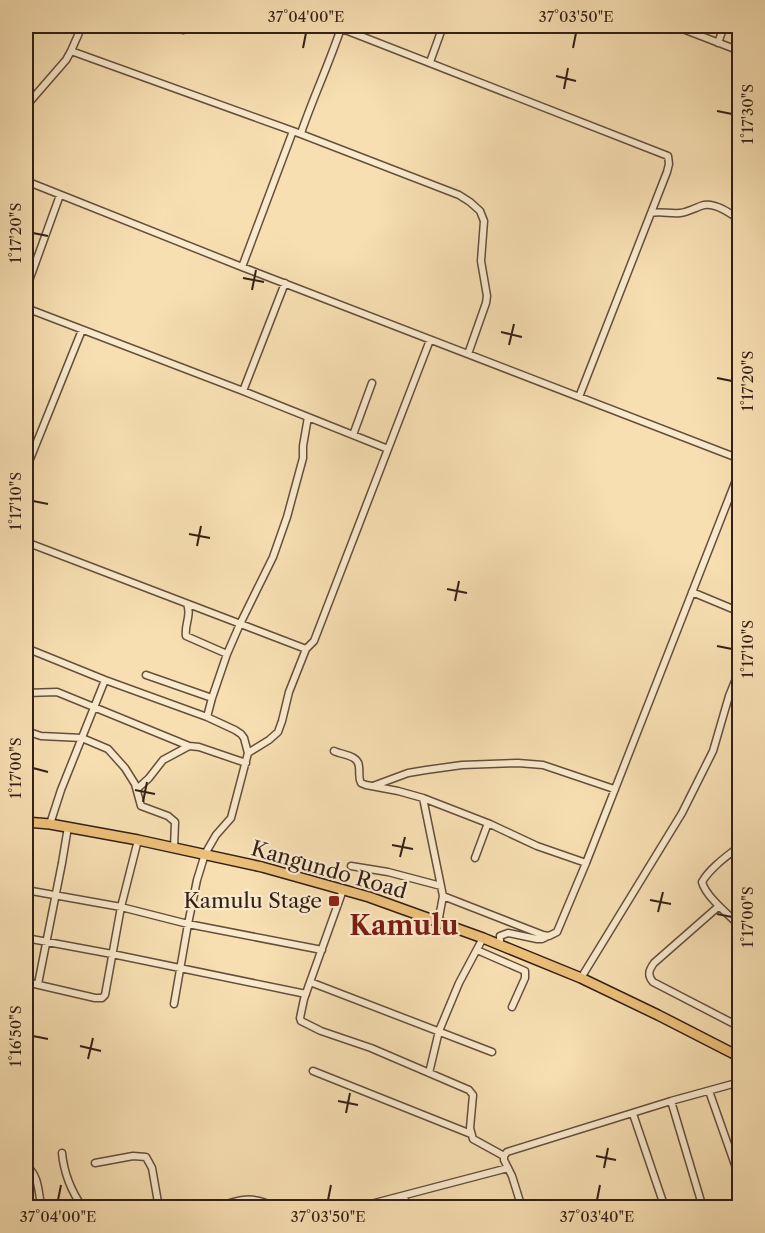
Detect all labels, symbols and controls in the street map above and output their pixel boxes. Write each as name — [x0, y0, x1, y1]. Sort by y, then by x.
text: 37°04'00"E — [268, 7, 344, 26]
text: 37°03'50"E — [538, 7, 614, 26]
text: 1°17'30"S — [738, 84, 757, 144]
text: 1°17'20"S — [6, 203, 25, 263]
text: 1°17'20"S — [738, 351, 757, 411]
text: 1°17'10"S — [6, 472, 25, 530]
text: 1°17'10"S — [738, 620, 757, 678]
text: 1°17'00"S — [6, 737, 25, 799]
street label: Kangundo Road — [248, 835, 410, 904]
text: 1°17'00"S — [738, 886, 757, 948]
place label: Kamulu Stage — [184, 888, 322, 913]
marker: Kamulu Stage — [327, 894, 341, 908]
district label: Kamulu — [349, 909, 459, 942]
text: 1°16'50"S — [6, 1005, 25, 1067]
text: 37°04'00"E — [20, 1207, 96, 1226]
text: 37°03'50"E — [290, 1207, 366, 1226]
text: 37°03'40"E — [560, 1207, 634, 1226]

